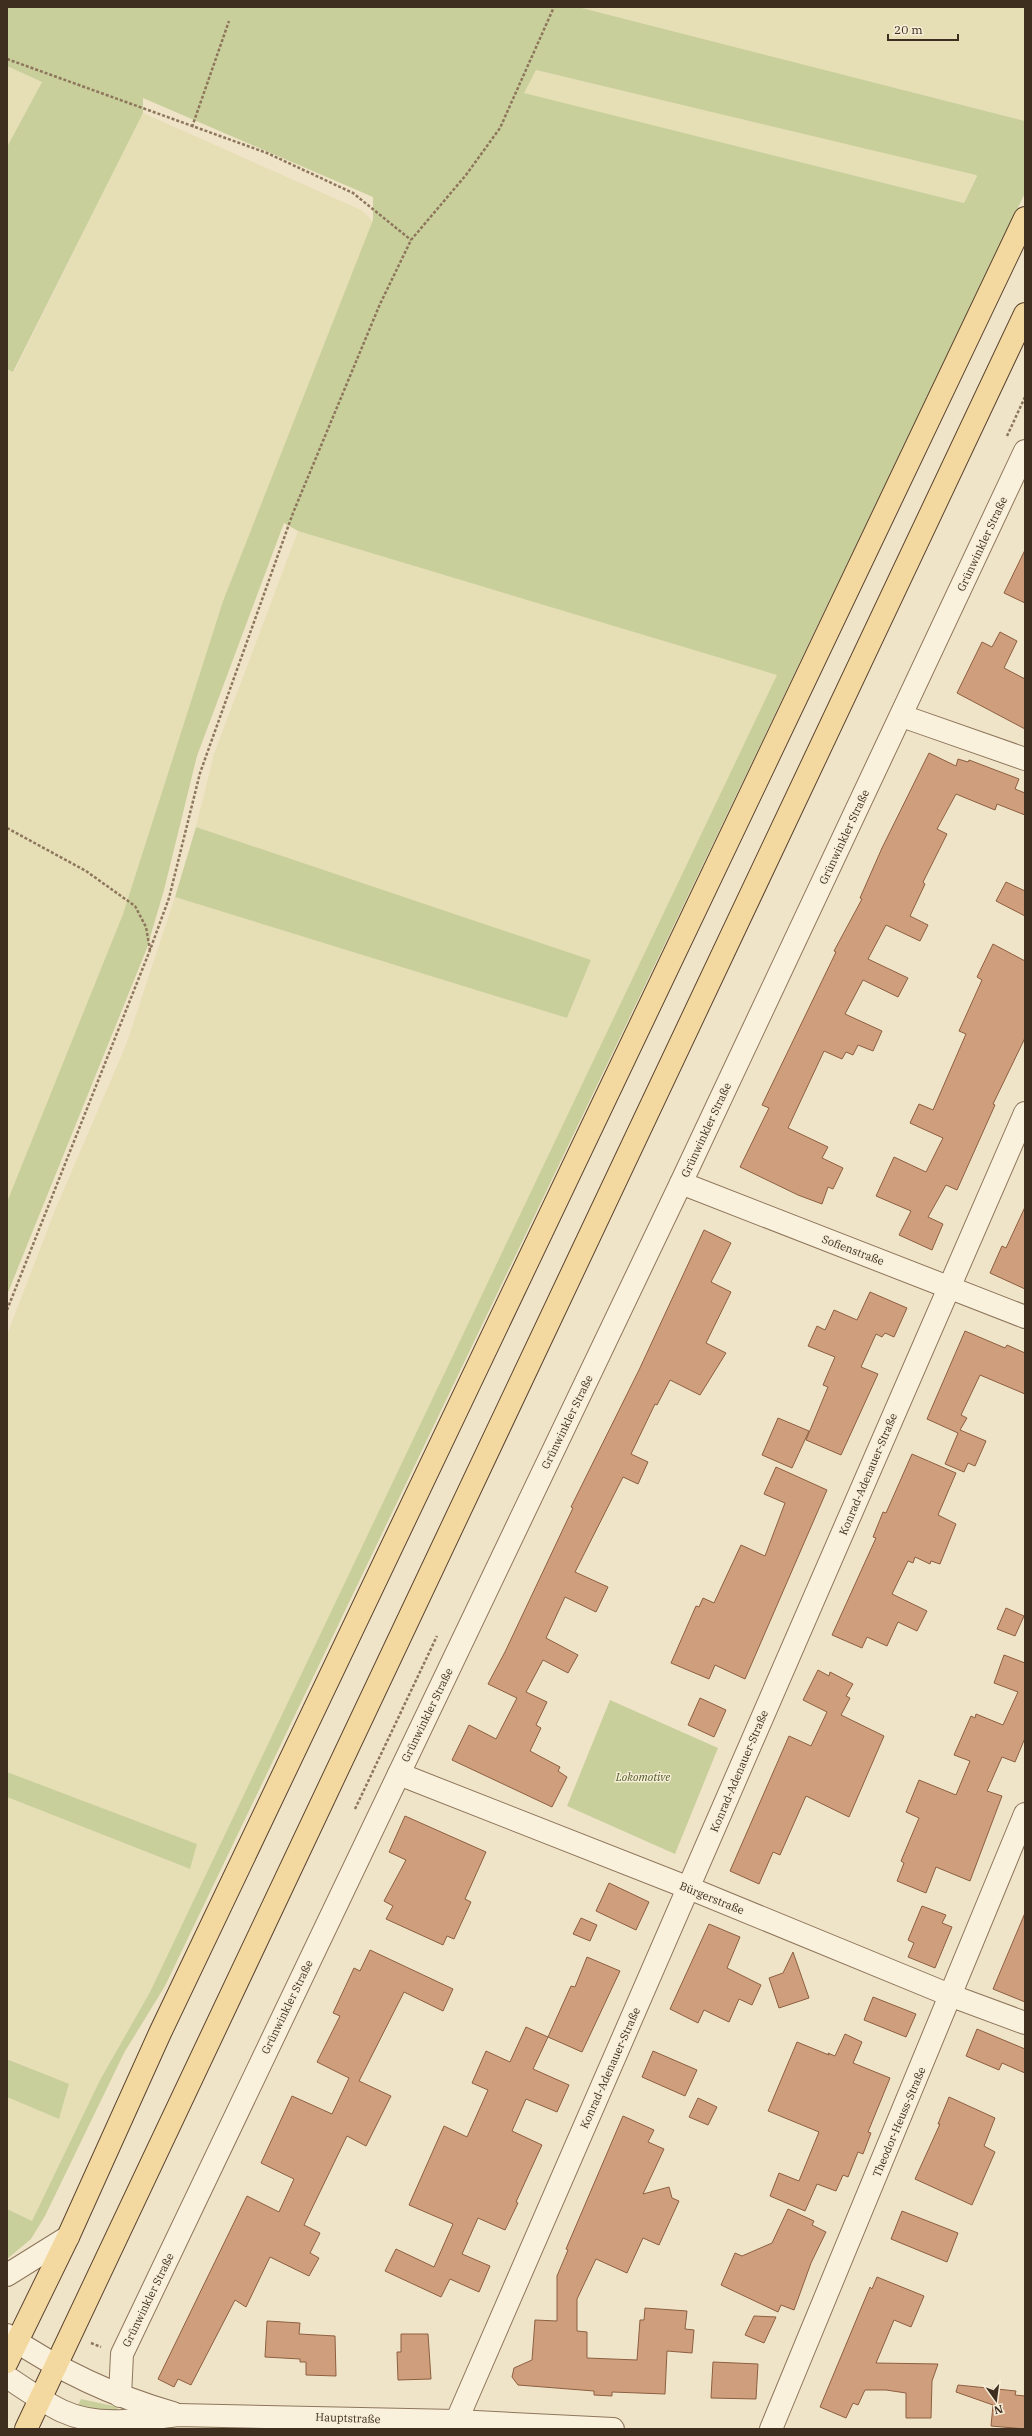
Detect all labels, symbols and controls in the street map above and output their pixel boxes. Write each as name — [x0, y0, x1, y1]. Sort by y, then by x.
scale bar — [888, 16, 958, 42]
text: 20 m — [894, 22, 923, 37]
street label: Grünwinkler Straße — [954, 494, 1010, 594]
street label: Grünwinkler Straße — [816, 787, 872, 887]
street label: Grünwinkler Straße — [678, 1080, 734, 1180]
street label: Sofienstraße — [820, 1232, 886, 1268]
street label: Grünwinkler Straße — [538, 1373, 596, 1471]
street label: Konrad-Adenauer-Straße — [836, 1411, 900, 1537]
street label: Grünwinkler Straße — [398, 1666, 456, 1764]
street label: Konrad-Adenauer-Straße — [707, 1708, 771, 1834]
park label: Lokomotive — [615, 1770, 670, 1784]
street label: Bürgerstraße — [678, 1879, 747, 1917]
street label: Grünwinkler Straße — [258, 1958, 316, 2056]
street label: Konrad-Adenauer-Straße — [577, 2005, 643, 2131]
street label: Theodor-Heuss-Straße — [869, 2065, 929, 2179]
street label: Grünwinkler Straße — [119, 2251, 177, 2349]
north arrow — [976, 2380, 1016, 2420]
text: N — [992, 2402, 1004, 2418]
street label: Hauptstraße — [315, 2410, 381, 2426]

